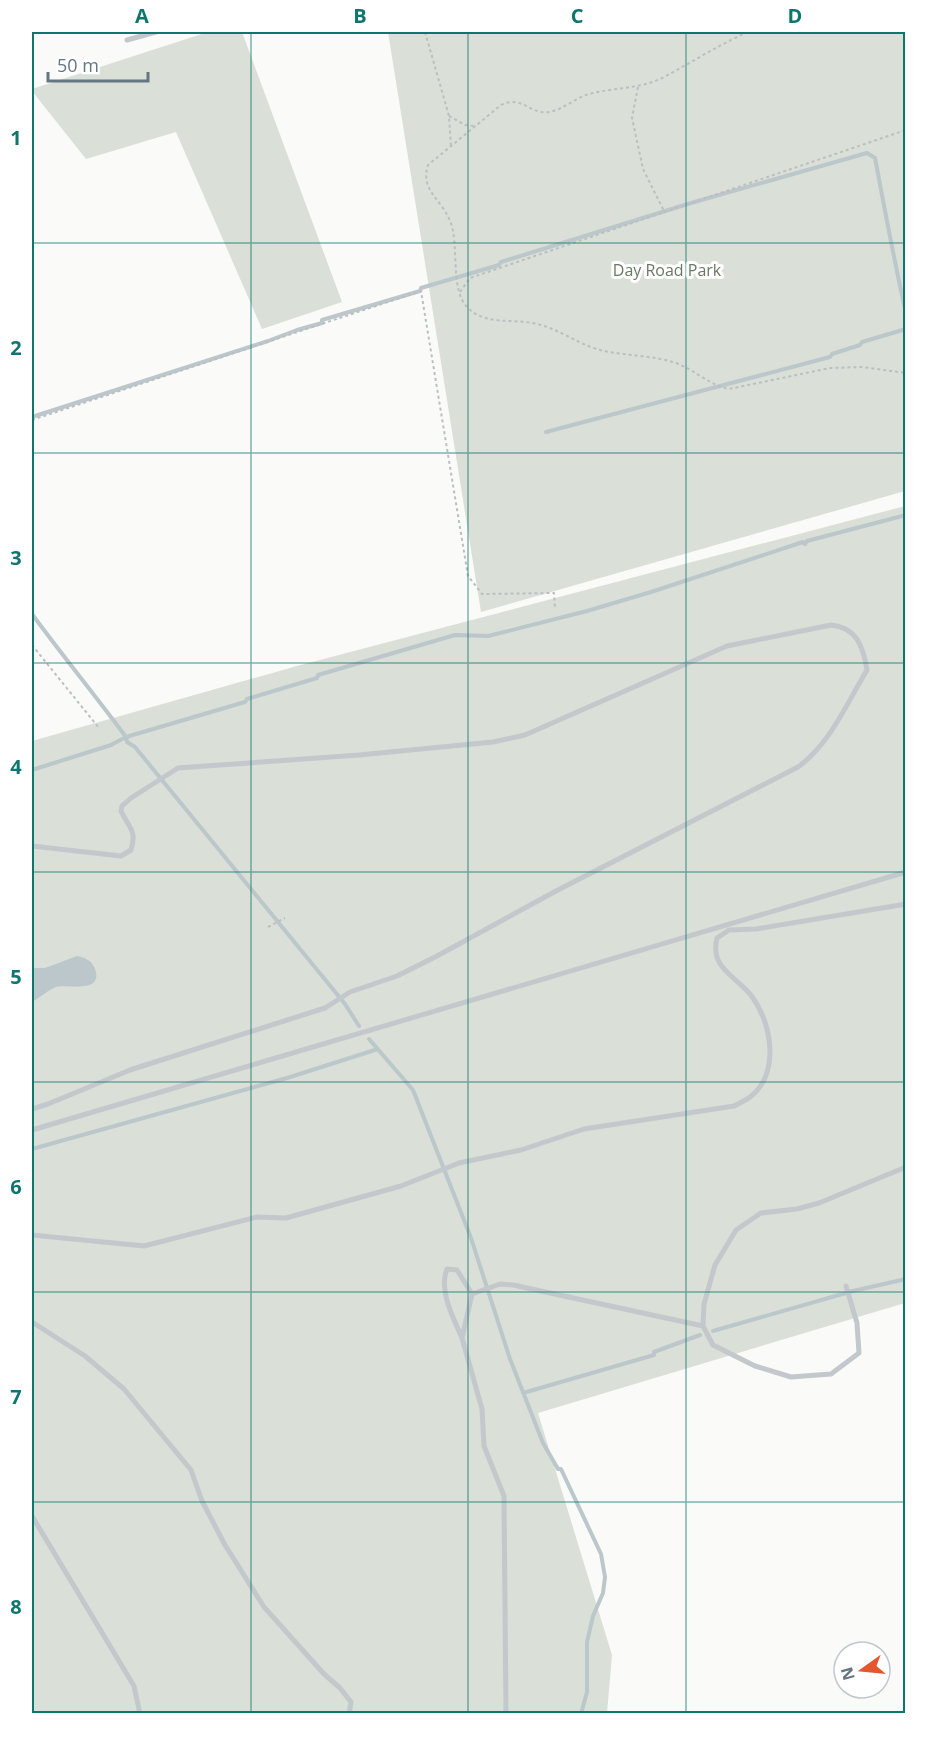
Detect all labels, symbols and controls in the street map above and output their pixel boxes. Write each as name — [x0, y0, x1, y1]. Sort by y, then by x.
text: A — [135, 2, 149, 29]
text: B — [353, 2, 367, 29]
text: C — [571, 2, 584, 29]
text: D — [788, 2, 802, 29]
scale bar — [48, 45, 148, 83]
text: 50 m — [57, 53, 99, 77]
text: 1 — [10, 124, 22, 151]
park label: Day Road Park — [613, 259, 722, 281]
text: 2 — [10, 334, 22, 361]
text: 3 — [10, 544, 22, 571]
text: 4 — [10, 753, 22, 780]
text: 5 — [10, 963, 22, 990]
text: 6 — [10, 1173, 22, 1200]
text: 7 — [10, 1383, 22, 1410]
text: 8 — [10, 1593, 22, 1620]
north arrow — [832, 1640, 892, 1700]
text: N — [835, 1665, 860, 1683]

